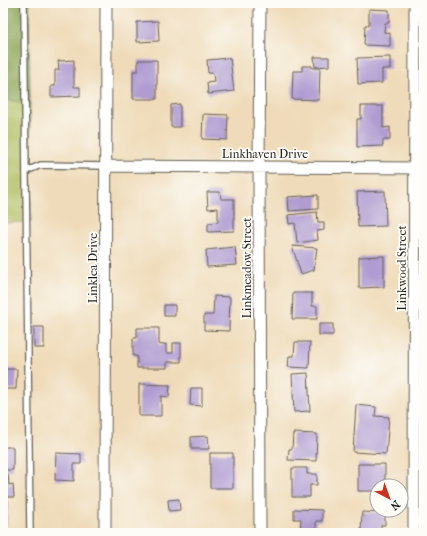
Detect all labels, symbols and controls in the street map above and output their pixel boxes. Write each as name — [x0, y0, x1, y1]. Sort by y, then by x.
street label: Linkhaven Drive — [222, 147, 308, 161]
street label: Linkmeadow Street — [240, 217, 254, 318]
street label: Linkwood Street — [395, 225, 409, 311]
street label: Linklea Drive — [86, 233, 100, 303]
north arrow — [369, 478, 409, 518]
text: N — [387, 498, 403, 513]

